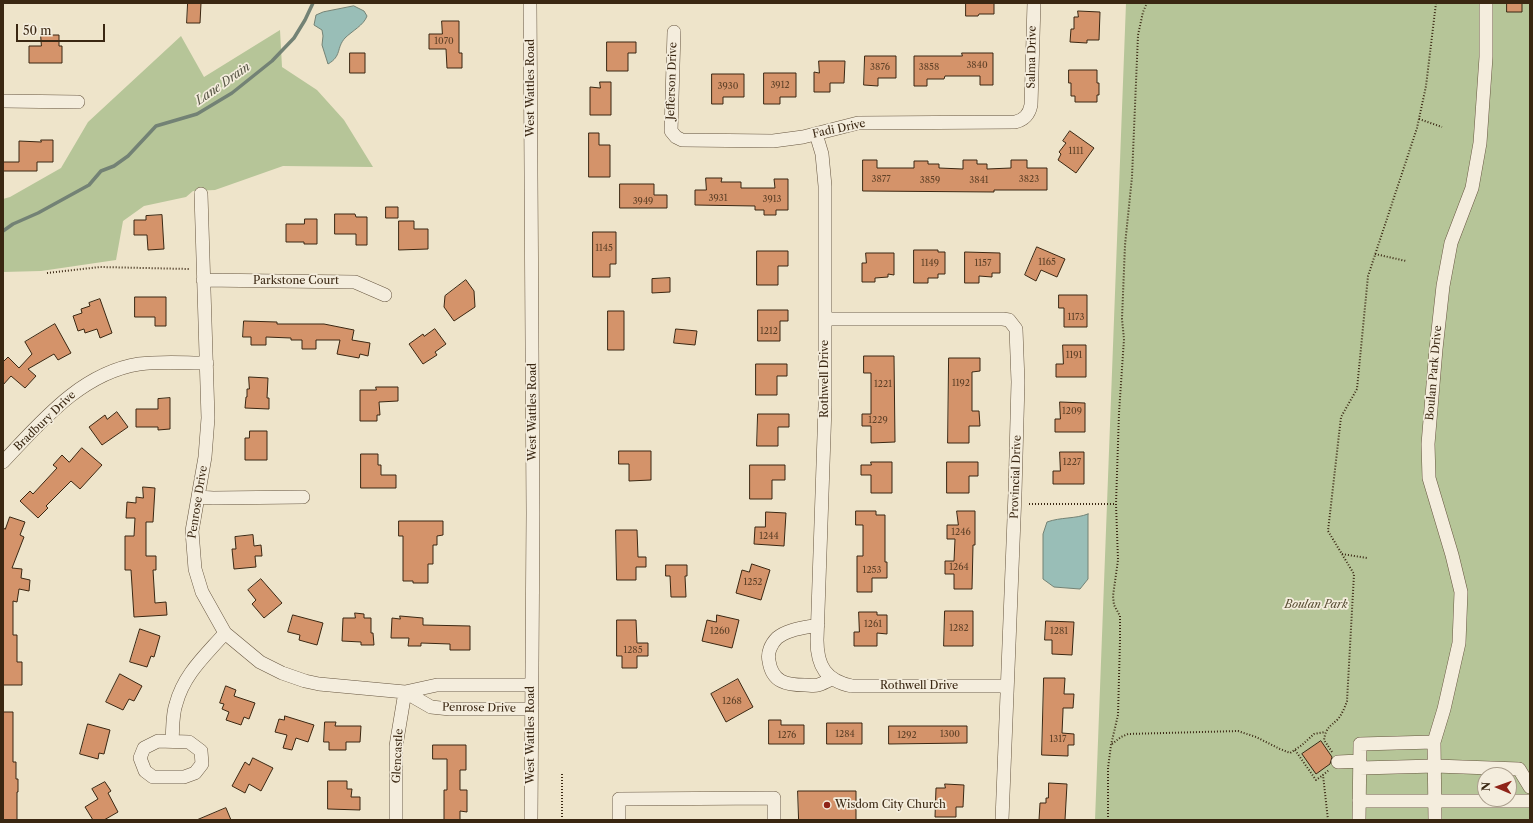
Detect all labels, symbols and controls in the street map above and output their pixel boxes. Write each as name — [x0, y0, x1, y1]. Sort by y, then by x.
scale bar — [18, 16, 107, 42]
text: 50 m — [23, 23, 52, 38]
street label: Salma Drive — [1025, 25, 1039, 89]
house number: 1070 — [434, 36, 454, 46]
street label: West Wattles Road — [524, 39, 538, 137]
street label: Jefferson Drive — [664, 42, 680, 120]
water label: Lane Drain — [193, 60, 253, 108]
house number: 3840 — [966, 60, 988, 70]
house number: 3876 — [870, 62, 890, 72]
house number: 3858 — [919, 62, 939, 72]
house number: 3912 — [770, 80, 790, 90]
house number: 3930 — [718, 81, 738, 91]
street label: Fadi Drive — [811, 117, 867, 141]
house number: 1111 — [1068, 146, 1084, 156]
house number: 3877 — [871, 174, 891, 184]
house number: 3823 — [1019, 174, 1039, 184]
house number: 3859 — [920, 175, 940, 185]
house number: 3841 — [969, 175, 989, 185]
house number: 3931 — [709, 193, 727, 203]
house number: 3913 — [763, 194, 781, 204]
house number: 3949 — [633, 196, 653, 206]
house number: 1145 — [595, 243, 613, 253]
house number: 1165 — [1038, 257, 1056, 267]
house number: 1149 — [921, 258, 939, 268]
house number: 1157 — [975, 258, 991, 268]
street label: Parkstone Court — [253, 274, 339, 288]
house number: 1173 — [1068, 312, 1084, 322]
street label: Boulan Park Drive — [1423, 325, 1445, 421]
house number: 1212 — [760, 326, 778, 336]
street label: Rothwell Drive — [818, 340, 832, 418]
house number: 1191 — [1066, 350, 1082, 360]
street label: West Wattles Road — [526, 363, 540, 461]
house number: 1192 — [952, 378, 970, 388]
house number: 1221 — [874, 379, 892, 389]
street label: Bradbury Drive — [11, 388, 79, 454]
house number: 1209 — [1062, 406, 1082, 416]
house number: 1229 — [868, 415, 888, 425]
street label: Provincial Drive — [1008, 435, 1024, 519]
house number: 1227 — [1063, 457, 1081, 467]
street label: Penrose Drive — [186, 465, 210, 539]
house number: 1246 — [951, 527, 971, 537]
house number: 1244 — [759, 531, 779, 541]
house number: 1264 — [949, 562, 969, 572]
house number: 1253 — [863, 565, 881, 575]
house number: 1252 — [743, 577, 763, 587]
park label: Boulan Park — [1284, 598, 1348, 612]
house number: 1261 — [864, 619, 882, 629]
house number: 1282 — [949, 623, 969, 633]
house number: 1260 — [710, 626, 730, 636]
house number: 1281 — [1050, 626, 1068, 636]
house number: 1285 — [623, 645, 643, 655]
street label: Rothwell Drive — [880, 679, 958, 693]
street label: West Wattles Road — [524, 686, 538, 784]
house number: 1268 — [722, 696, 742, 706]
street label: Penrose Drive — [442, 701, 516, 715]
street label: Glencastle — [390, 728, 406, 784]
house number: 1284 — [835, 729, 855, 739]
house number: 1300 — [940, 729, 960, 739]
house number: 1276 — [778, 730, 796, 740]
house number: 1292 — [897, 730, 917, 740]
house number: 1317 — [1050, 734, 1066, 744]
north arrow — [1477, 767, 1517, 807]
text: N — [1479, 782, 1493, 792]
place label: Wisdom City Church — [835, 798, 946, 812]
marker: Wisdom City Church — [822, 800, 832, 810]

